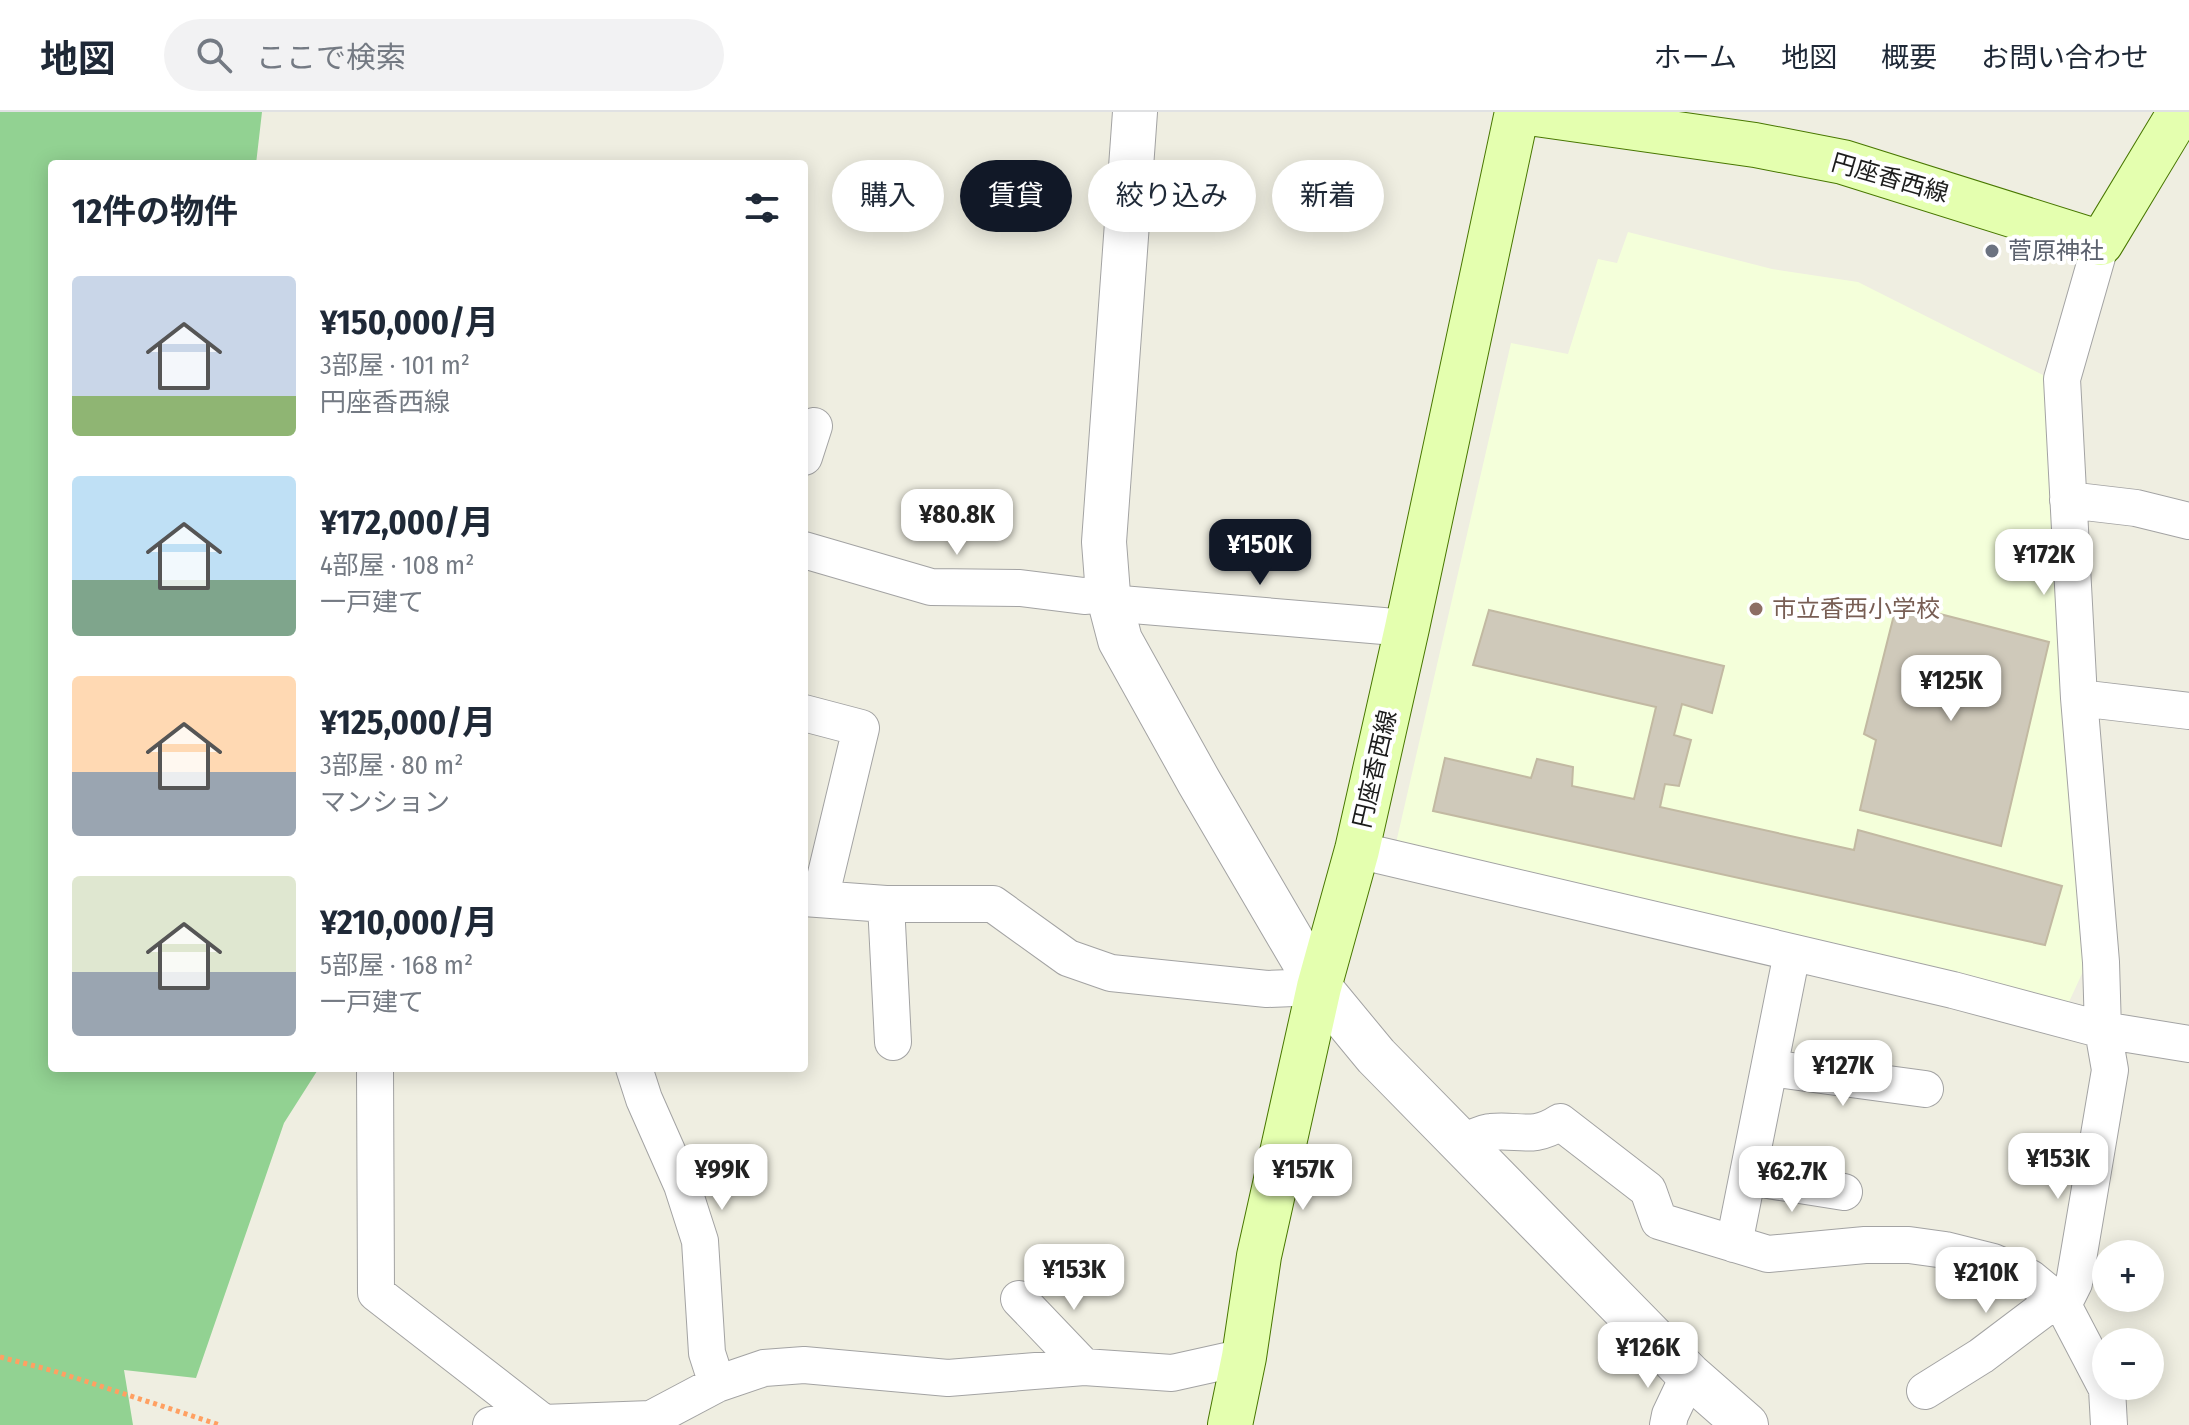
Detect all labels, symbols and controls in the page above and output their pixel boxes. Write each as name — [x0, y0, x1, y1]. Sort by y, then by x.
search box — [164, 19, 724, 91]
icon: search — [192, 33, 236, 77]
text: 地図 — [40, 36, 116, 82]
text: ここで検索 — [256, 40, 406, 76]
text: ホーム — [1654, 41, 1737, 74]
text: 地図 — [1781, 41, 1837, 74]
text: 概要 — [1881, 41, 1937, 74]
text: お問い合わせ — [1981, 41, 2149, 74]
street label: 円座香西線 — [1828, 148, 1952, 208]
chip: 購入 — [832, 160, 944, 232]
chip: 賃貸 — [960, 160, 1072, 232]
chip: 絞り込み — [1088, 160, 1256, 232]
chip: 新着 — [1272, 160, 1384, 232]
icon: filters — [740, 186, 784, 230]
text: 12件の物件 — [72, 191, 238, 232]
place label: 菅原神社 — [2008, 237, 2104, 265]
marker: 菅原神社 — [1983, 242, 2001, 260]
text: ¥150,000/月 — [320, 302, 499, 343]
icon: home — [136, 308, 232, 404]
text: 3部屋 · 101 m² — [320, 350, 470, 381]
text: 円座香西線 — [320, 387, 450, 418]
pin: ¥80.8K — [892, 489, 1022, 557]
text: ¥80.8K — [919, 499, 995, 530]
text: ¥172,000/月 — [320, 502, 494, 543]
icon: home — [136, 508, 232, 604]
pin: ¥150K — [1204, 519, 1316, 587]
text: ¥150K — [1227, 529, 1293, 560]
pin: ¥172K — [1988, 529, 2100, 597]
text: ¥172K — [2013, 539, 2075, 570]
text: 4部屋 · 108 m² — [320, 550, 474, 581]
text: 一戸建て — [320, 587, 424, 618]
place label: 市立香西小学校 — [1772, 595, 1940, 623]
marker: 市立香西小学校 — [1747, 600, 1765, 618]
pin: ¥125K — [1895, 655, 2007, 723]
text: ¥125K — [1919, 665, 1983, 696]
text: ¥125,000/月 — [320, 702, 496, 743]
street label: 円座香西線 — [1348, 707, 1402, 831]
icon: home — [136, 708, 232, 804]
text: 3部屋 · 80 m² — [320, 750, 463, 781]
text: マンション — [320, 787, 450, 818]
text: ¥210,000/月 — [320, 902, 498, 943]
icon: home — [136, 908, 232, 1004]
text: 5部屋 · 168 m² — [320, 950, 473, 981]
text: 一戸建て — [320, 987, 424, 1018]
pin: ¥127K — [1787, 1040, 1899, 1108]
text: ¥127K — [1812, 1050, 1874, 1081]
pin: ¥153K — [2002, 1133, 2114, 1201]
text: ¥153K — [2026, 1143, 2090, 1174]
pin: ¥99K — [675, 1144, 769, 1212]
pin: ¥157K — [1247, 1144, 1359, 1212]
pin: ¥62.7K — [1727, 1146, 1857, 1214]
text: ¥99K — [694, 1154, 750, 1185]
text: ¥157K — [1272, 1154, 1334, 1185]
text: ¥62.7K — [1757, 1156, 1827, 1187]
map controls — [2092, 1240, 2164, 1400]
button: + — [2092, 1240, 2164, 1312]
pin: ¥153K — [1018, 1244, 1130, 1312]
pin: ¥210K — [1930, 1247, 2042, 1315]
text: ¥153K — [1042, 1254, 1106, 1285]
text: ¥210K — [1954, 1257, 2018, 1288]
pin: ¥126K — [1592, 1322, 1704, 1390]
button: − — [2092, 1328, 2164, 1400]
text: ¥126K — [1616, 1332, 1680, 1363]

